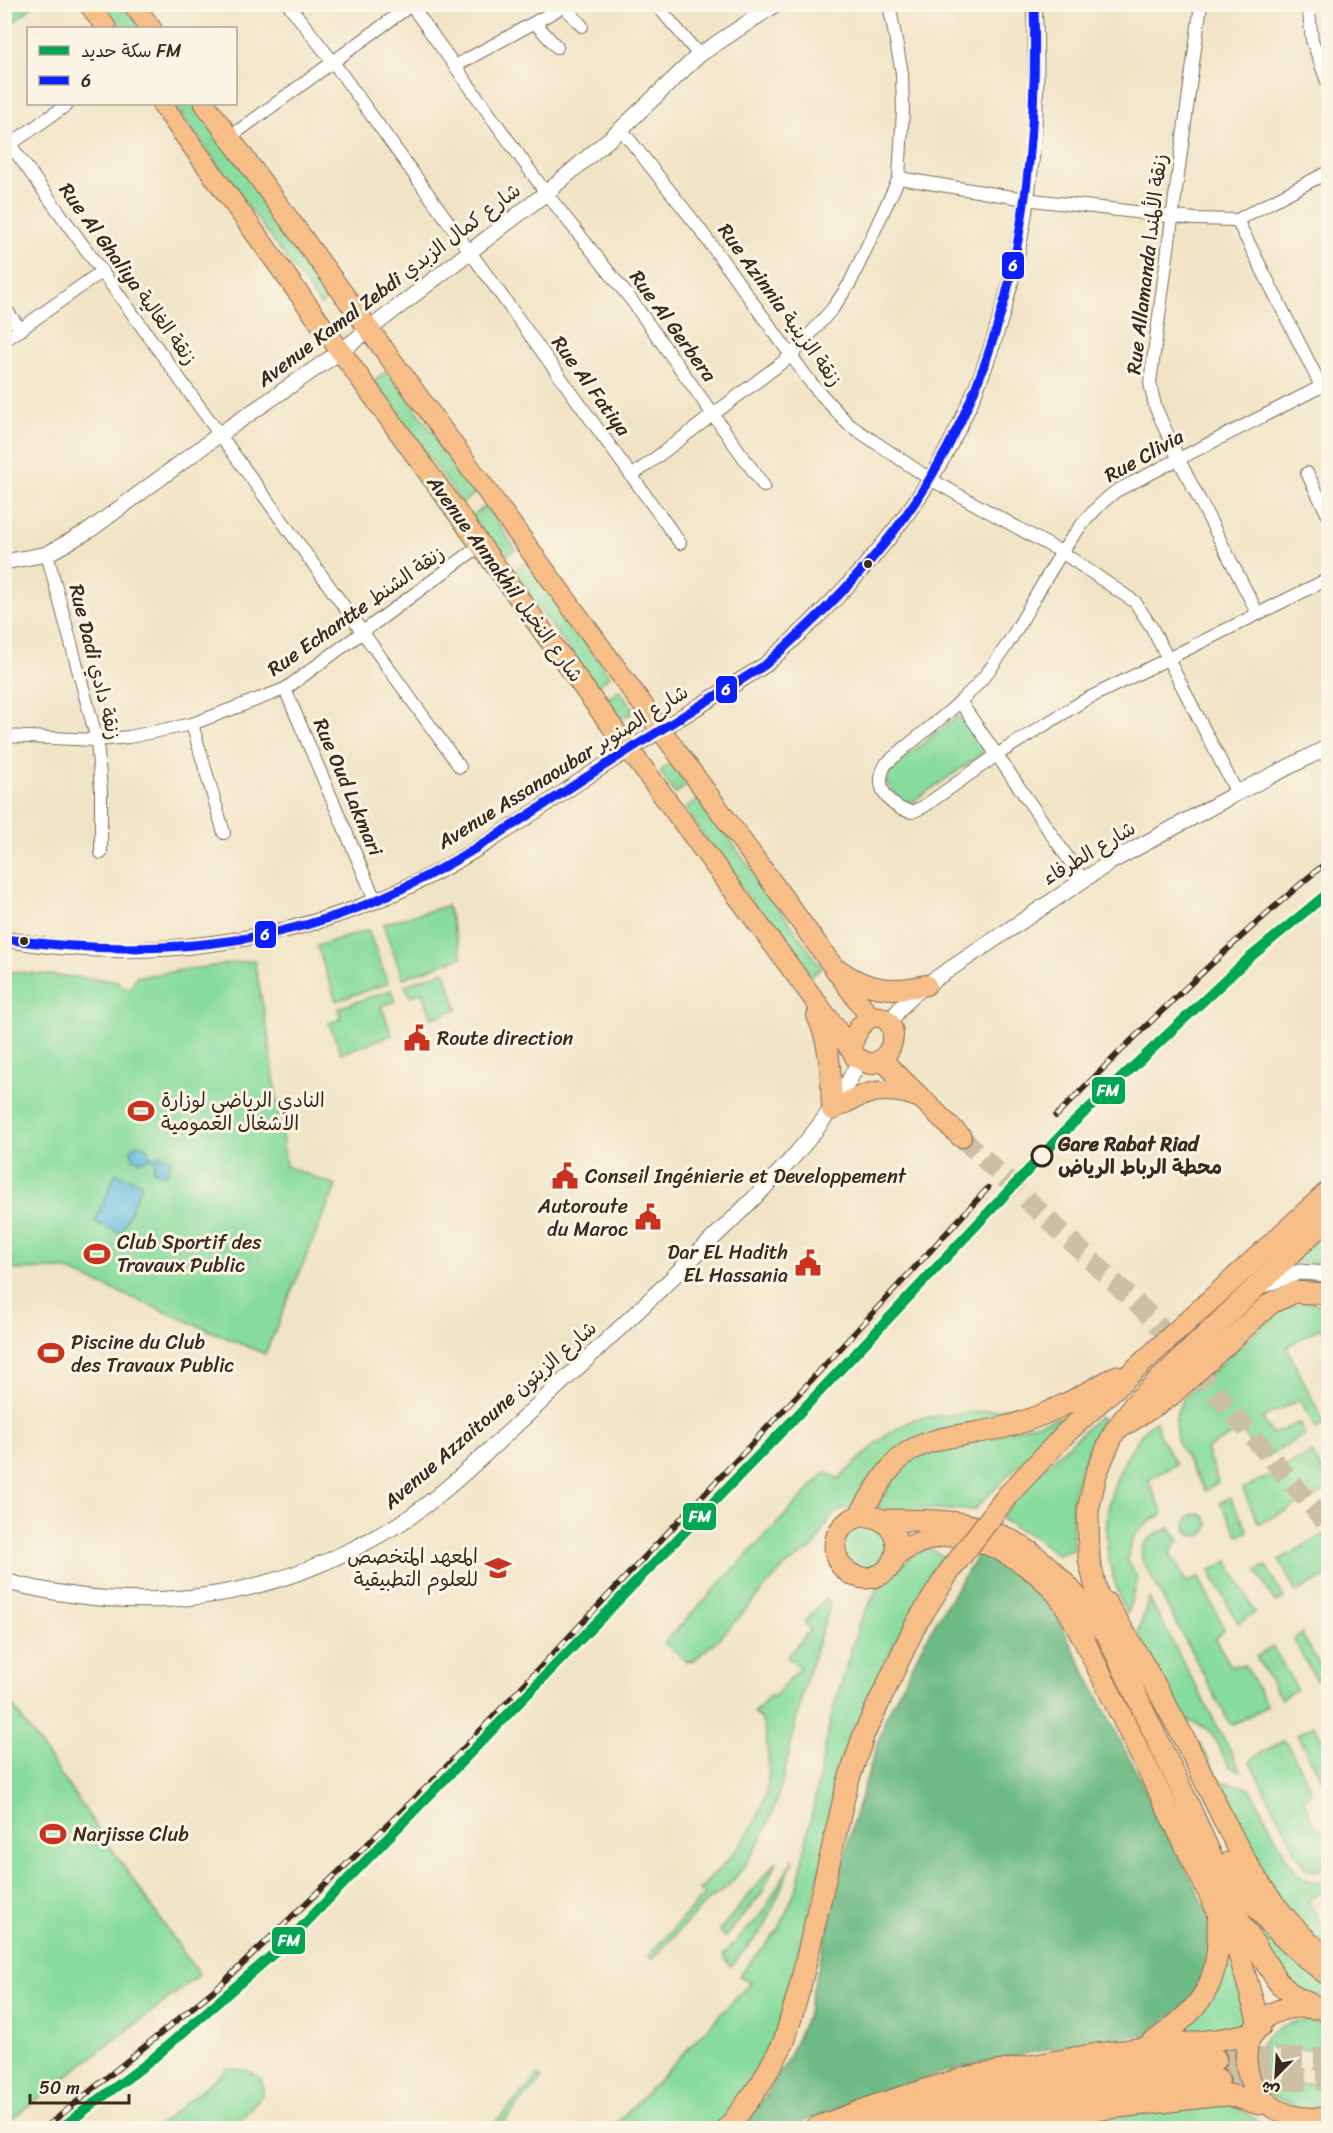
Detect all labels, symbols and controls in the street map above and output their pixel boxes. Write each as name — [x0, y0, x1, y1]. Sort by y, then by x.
legend — [27, 27, 237, 105]
text: سكة حديد FM — [81, 35, 182, 67]
text: 6 — [81, 65, 91, 97]
street label: Rue Allamanda زنقة الألمندا — [1116, 152, 1178, 376]
street label: Avenue Kamal Zebdi شارع كمال الزبدي — [249, 174, 529, 397]
street label: Rue Al Ghaliya زنقة الغالية — [50, 175, 206, 373]
street label: Rue Azinnia زنقة الزينية — [708, 216, 852, 394]
line badge: 6 — [1001, 251, 1025, 280]
text: 6 — [1007, 251, 1018, 280]
street label: Rue Al Gerbera — [620, 262, 726, 390]
street label: Rue Al Fatiya — [542, 328, 640, 445]
street label: Rue Clivia — [1098, 419, 1191, 492]
street label: Avenue Annakhil شارع النخيل — [417, 467, 592, 690]
street label: Rue Echantte زنقة الشنط — [260, 536, 452, 686]
unlabelled marker — [862, 558, 874, 570]
street label: Rue Dadi زنقة دادي — [59, 580, 131, 744]
street label: Avenue Assanaoubar شارع الصنوبر — [430, 675, 696, 859]
line badge: 6 — [715, 675, 738, 704]
text: 6 — [720, 675, 731, 704]
street label: Rue Oud Lakmari — [303, 713, 393, 862]
street label: شارع الطرفاء — [1035, 811, 1143, 895]
line badge: 6 — [254, 920, 277, 949]
text: 6 — [259, 920, 270, 949]
unlabelled marker — [18, 935, 30, 947]
place label: Route direction — [437, 1021, 574, 1056]
public building icon: Route direction — [402, 1023, 432, 1053]
line badge: FM — [1091, 1076, 1126, 1105]
text: FM — [1096, 1076, 1120, 1105]
place label: النادي الرياضي لوزارة الاشغال العمومية — [161, 1083, 325, 1141]
sports icon: النادي الرياضي لوزارة الاشغال العمومية — [126, 1096, 156, 1126]
place label: Gare Rabat Riad محطة الرباط الرياض — [1057, 1127, 1222, 1185]
marker: Gare Rabat Riad محطة الرباط الرياض — [1031, 1145, 1053, 1167]
place label: Conseil Ingénierie et Developpement — [585, 1159, 907, 1194]
public building icon: Conseil Ingénierie et Developpement — [550, 1161, 580, 1191]
place label: Autoroute du Maroc — [537, 1189, 628, 1247]
public building icon: Autoroute du Maroc — [633, 1202, 663, 1232]
place label: Club Sportif des Travaux Public — [117, 1225, 262, 1283]
place label: Dar EL Hadith EL Hassania — [668, 1235, 788, 1293]
sports icon: Club Sportif des Travaux Public — [82, 1239, 112, 1269]
public building icon: Dar EL Hadith EL Hassania — [793, 1248, 823, 1278]
street label: Avenue Azzaitoune شارع الزيتون — [374, 1312, 605, 1519]
place label: Piscine du Club des Travaux Public — [71, 1325, 235, 1383]
sports icon: Piscine du Club des Travaux Public — [36, 1338, 66, 1368]
line badge: FM — [682, 1502, 717, 1531]
text: FM — [688, 1502, 712, 1531]
place label: المعهد المتخصص للعلوم التطبيقية — [347, 1539, 478, 1597]
school or university icon: المعهد المتخصص للعلوم التطبيقية — [483, 1553, 513, 1583]
place label: Narjisse Club — [73, 1817, 189, 1852]
sports icon: Narjisse Club — [38, 1819, 68, 1849]
line badge: FM — [271, 1926, 306, 1955]
text: FM — [277, 1926, 301, 1955]
north arrow — [1246, 2046, 1306, 2106]
scale bar — [30, 2067, 129, 2105]
text: 50 m — [39, 2072, 80, 2104]
text: ش — [1256, 2072, 1284, 2106]

